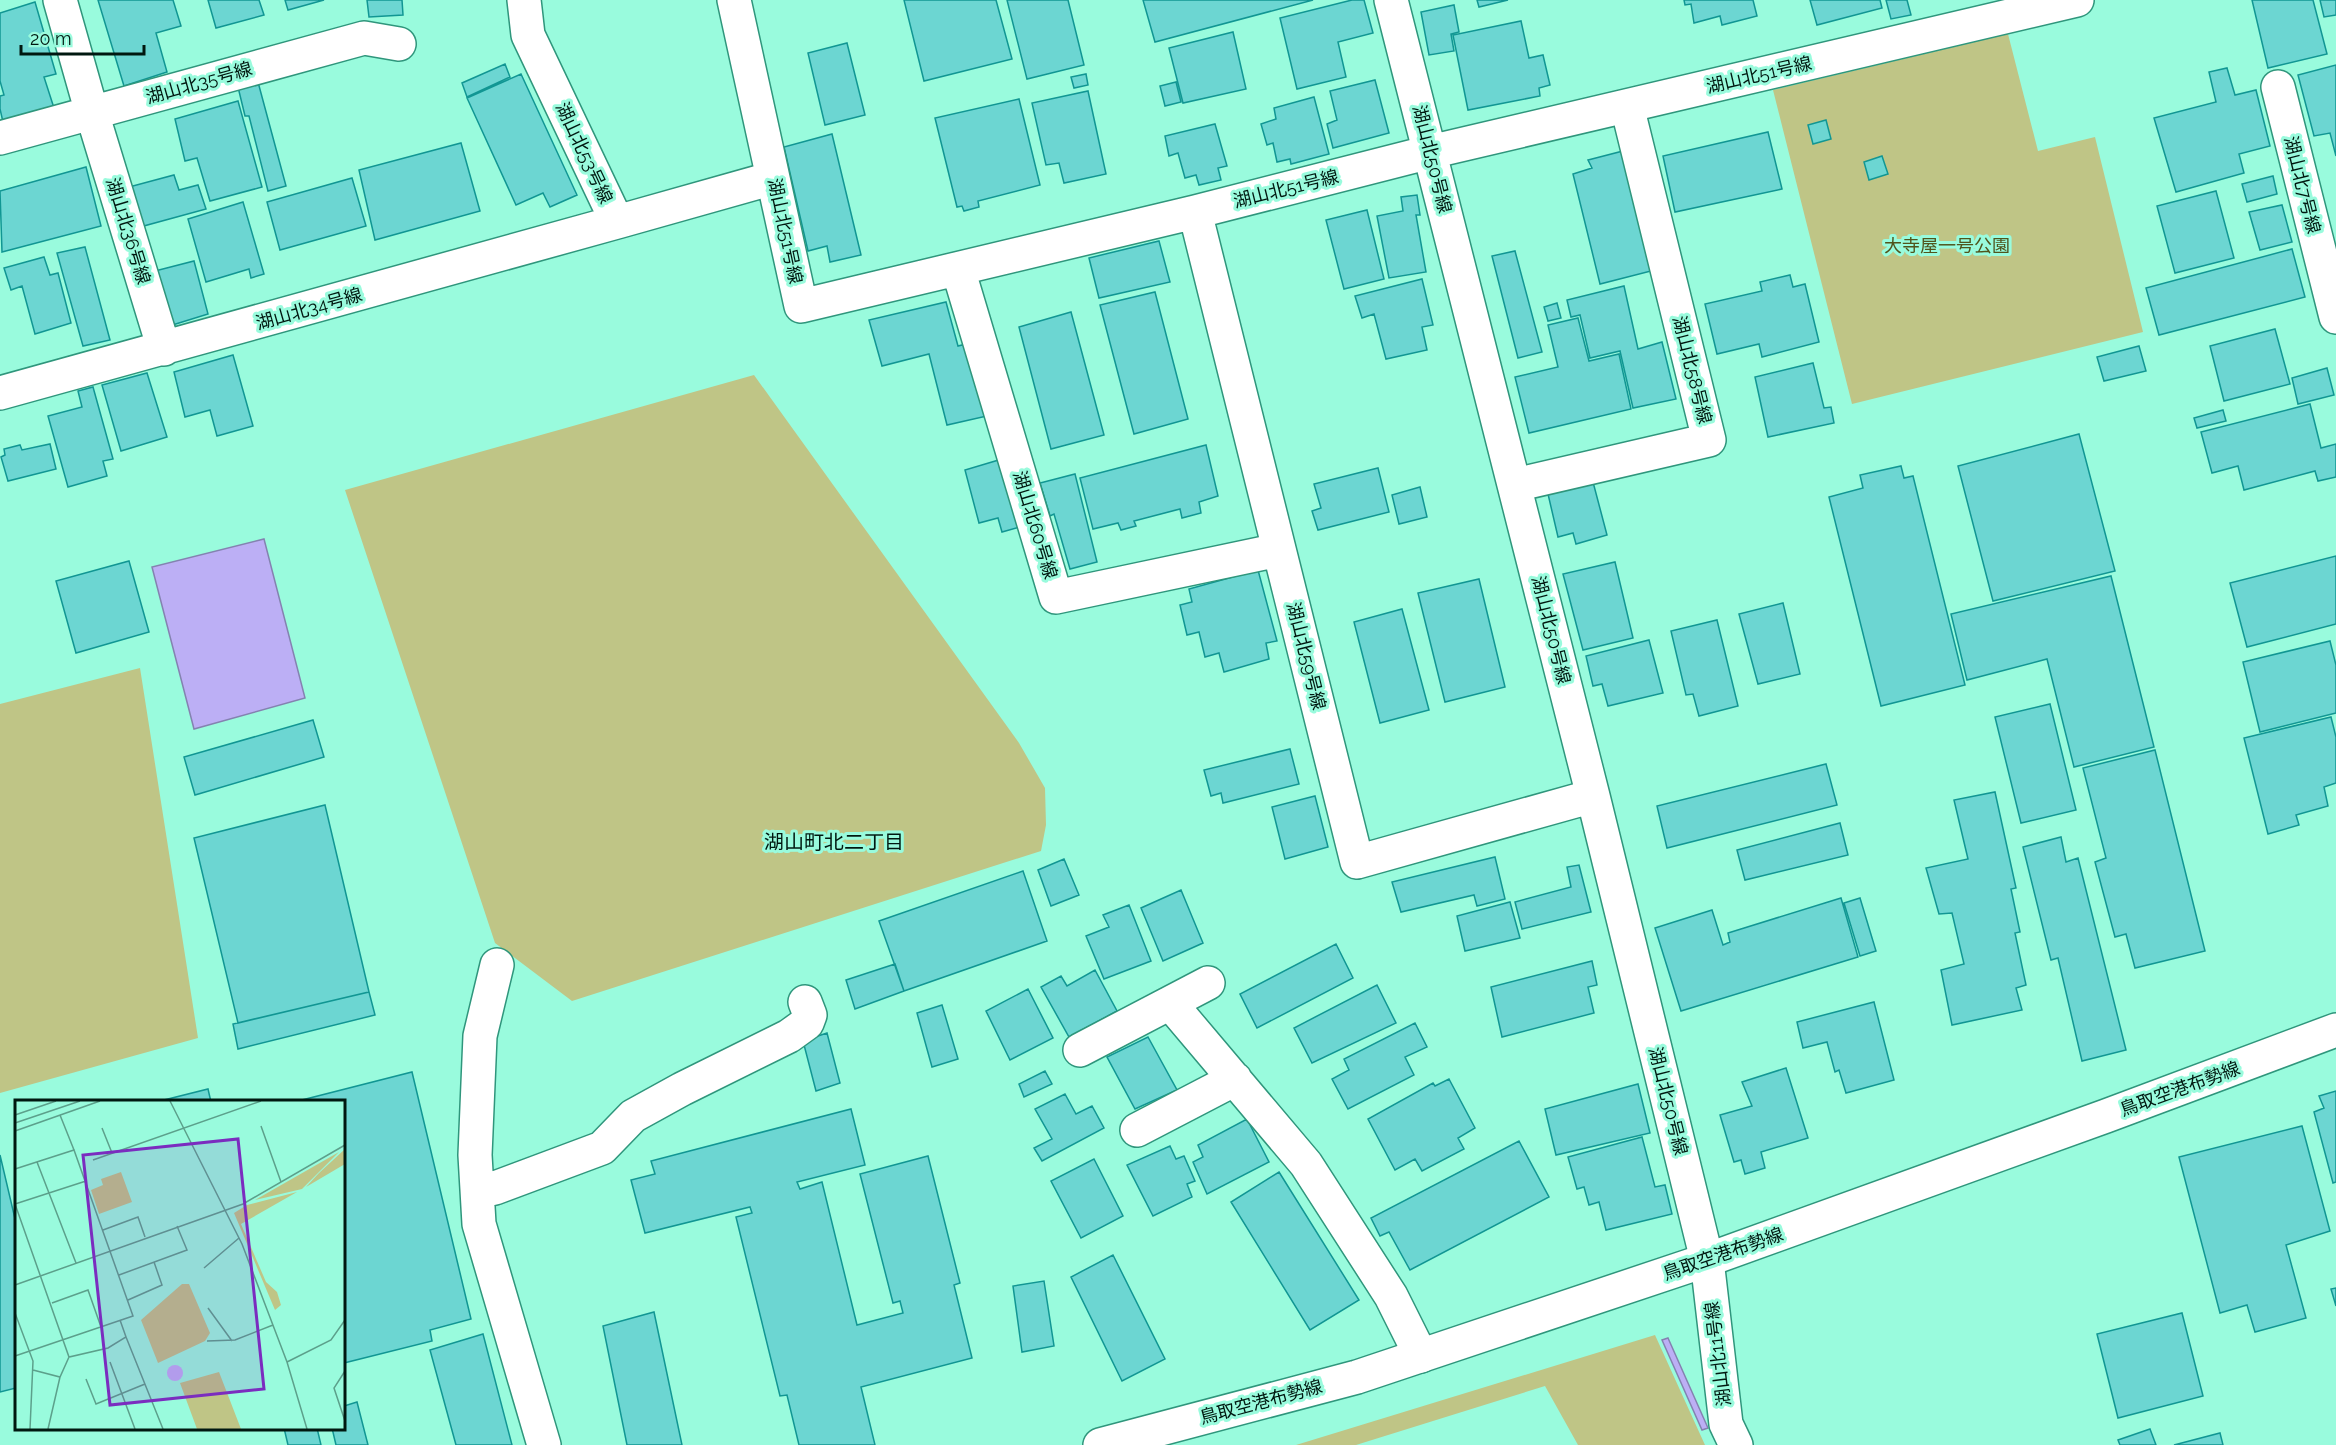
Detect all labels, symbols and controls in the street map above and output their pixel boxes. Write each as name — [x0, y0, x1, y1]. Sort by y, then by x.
scale bar — [21, 18, 144, 56]
text: 20 m — [30, 28, 72, 49]
street label: 湖山北51号線 — [1704, 52, 1814, 97]
street label: 湖山北35号線 — [143, 57, 254, 108]
street label: 湖山北53号線 — [552, 99, 617, 207]
street label: 湖山北50号線 — [1409, 103, 1456, 215]
street label: 湖山北7号線 — [2280, 134, 2325, 236]
street label: 湖山北51号線 — [1231, 165, 1341, 212]
street label: 湖山北36号線 — [102, 175, 155, 287]
street label: 湖山北51号線 — [764, 176, 807, 286]
park label: 大寺屋一号公園 — [1884, 235, 2010, 256]
street label: 湖山北34号線 — [253, 283, 364, 334]
street label: 湖山北58号線 — [1669, 314, 1716, 426]
street label: 湖山北60号線 — [1009, 468, 1062, 581]
street label: 湖山北50号線 — [1528, 574, 1575, 686]
street label: 湖山北59号線 — [1283, 600, 1330, 712]
district label: 湖山町北二丁目 — [764, 830, 904, 854]
street label: 湖山北50号線 — [1645, 1045, 1692, 1157]
street label: 鳥取空港布勢線 — [2117, 1057, 2243, 1120]
inset map — [15, 1100, 345, 1430]
street label: 鳥取空港布勢線 — [1660, 1223, 1786, 1284]
street label: 湖山北11号線 — [1701, 1300, 1734, 1408]
street label: 鳥取空港布勢線 — [1197, 1375, 1324, 1428]

